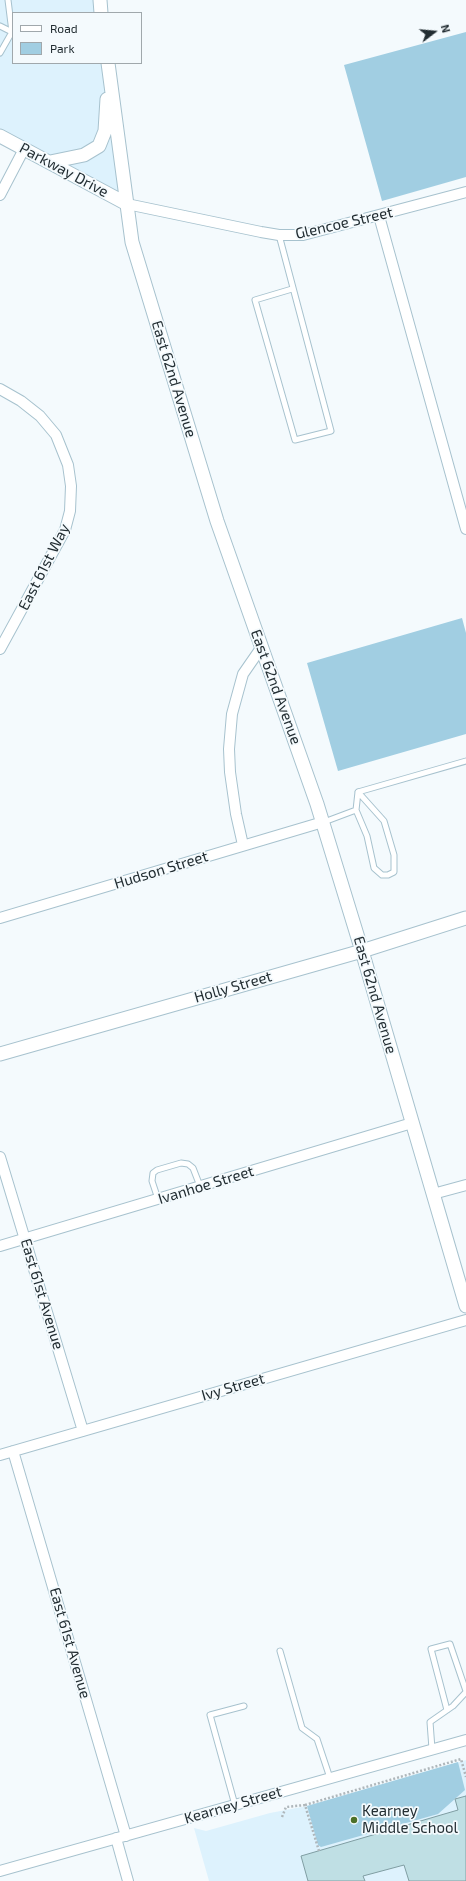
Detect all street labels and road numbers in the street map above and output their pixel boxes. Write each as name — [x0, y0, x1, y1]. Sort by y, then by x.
street label: Parkway Drive — [16, 139, 112, 201]
street label: Glencoe Street — [294, 203, 394, 243]
street label: East 62nd Avenue — [148, 318, 200, 440]
street label: East 61st Way — [14, 521, 74, 613]
street label: East 62nd Avenue — [247, 627, 305, 747]
street label: Hudson Street — [112, 847, 210, 893]
street label: East 62nd Avenue — [350, 934, 400, 1056]
street label: Holly Street — [192, 967, 274, 1007]
street label: Ivanhoe Street — [156, 1162, 256, 1208]
street label: East 61st Avenue — [17, 1236, 67, 1352]
street label: Ivy Street — [199, 1369, 267, 1405]
street label: East 61st Avenue — [46, 1585, 94, 1701]
street label: Kearney Street — [182, 1782, 284, 1828]

